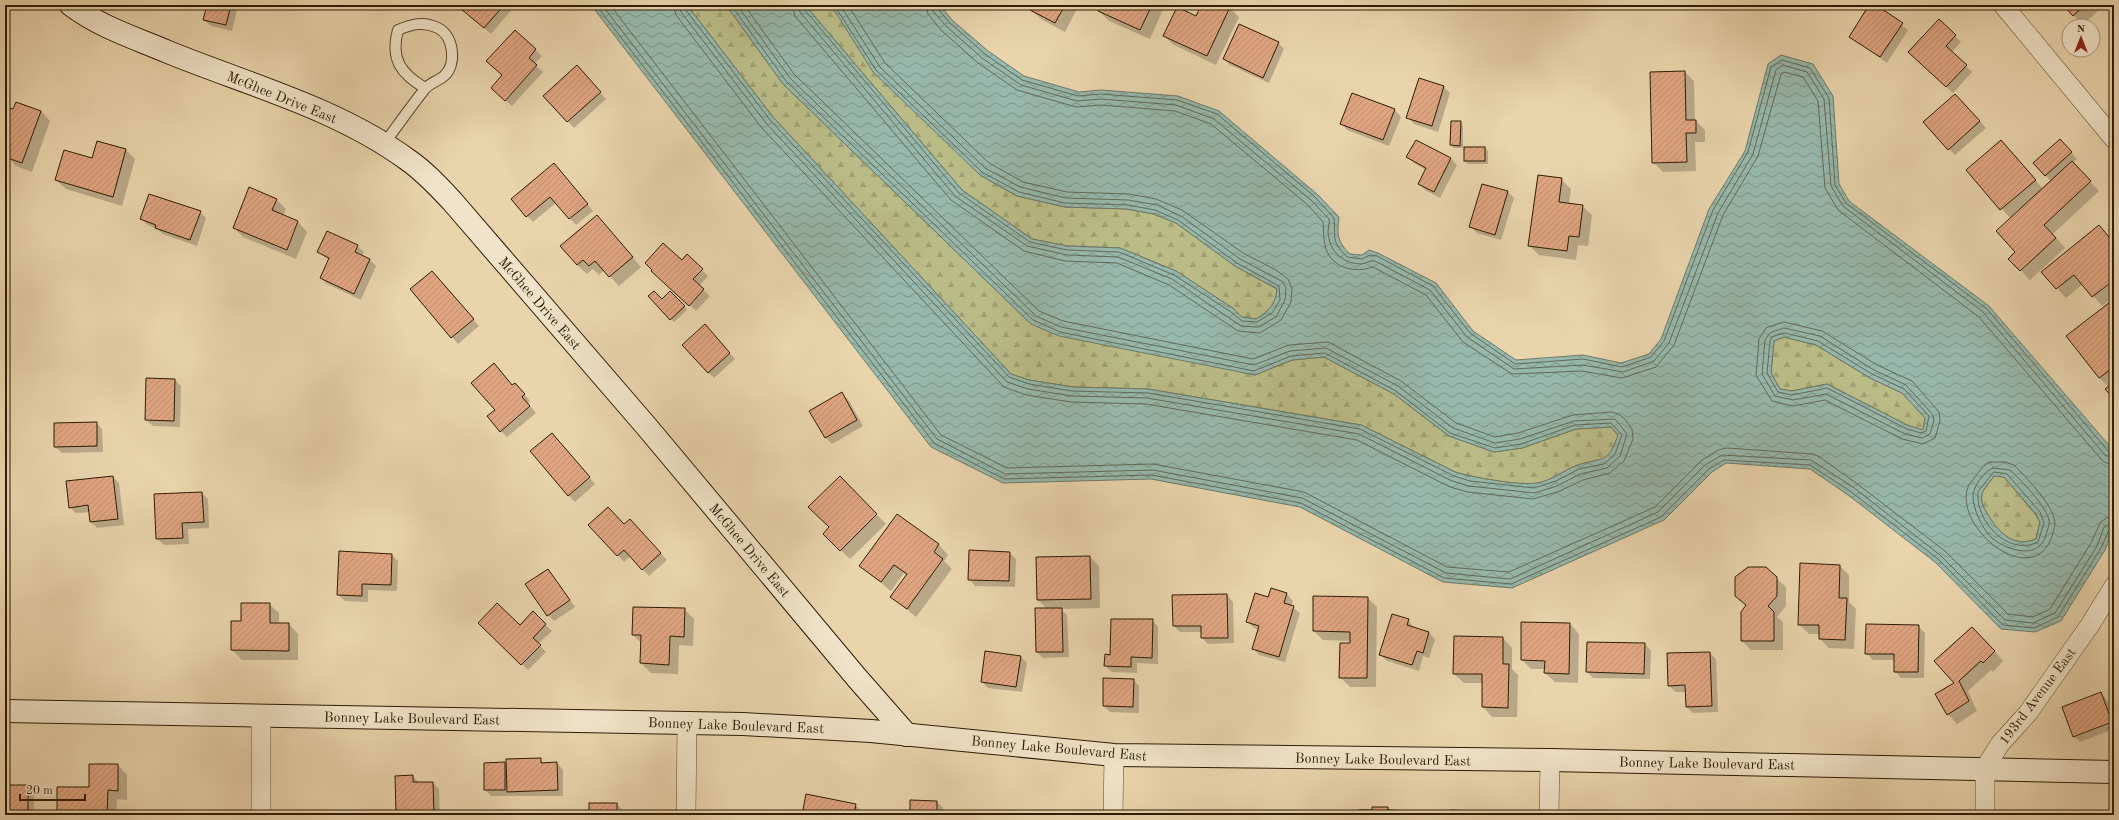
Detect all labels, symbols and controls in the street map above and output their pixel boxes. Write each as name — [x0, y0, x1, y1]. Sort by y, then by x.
north arrow — [2061, 18, 2101, 58]
text: N — [2077, 24, 2086, 35]
street label: McGhee Drive East — [225, 69, 339, 126]
street label: McGhee Drive East — [495, 255, 583, 353]
street label: McGhee Drive East — [706, 501, 792, 600]
street label: 193rd Avenue East — [1997, 645, 2079, 748]
street label: Bonney Lake Boulevard East — [324, 710, 500, 728]
street label: Bonney Lake Boulevard East — [648, 716, 824, 736]
street label: Bonney Lake Boulevard East — [971, 734, 1147, 764]
street label: Bonney Lake Boulevard East — [1295, 751, 1471, 769]
street label: Bonney Lake Boulevard East — [1619, 755, 1795, 773]
scale bar — [20, 776, 85, 802]
text: 20 m — [26, 785, 53, 797]

